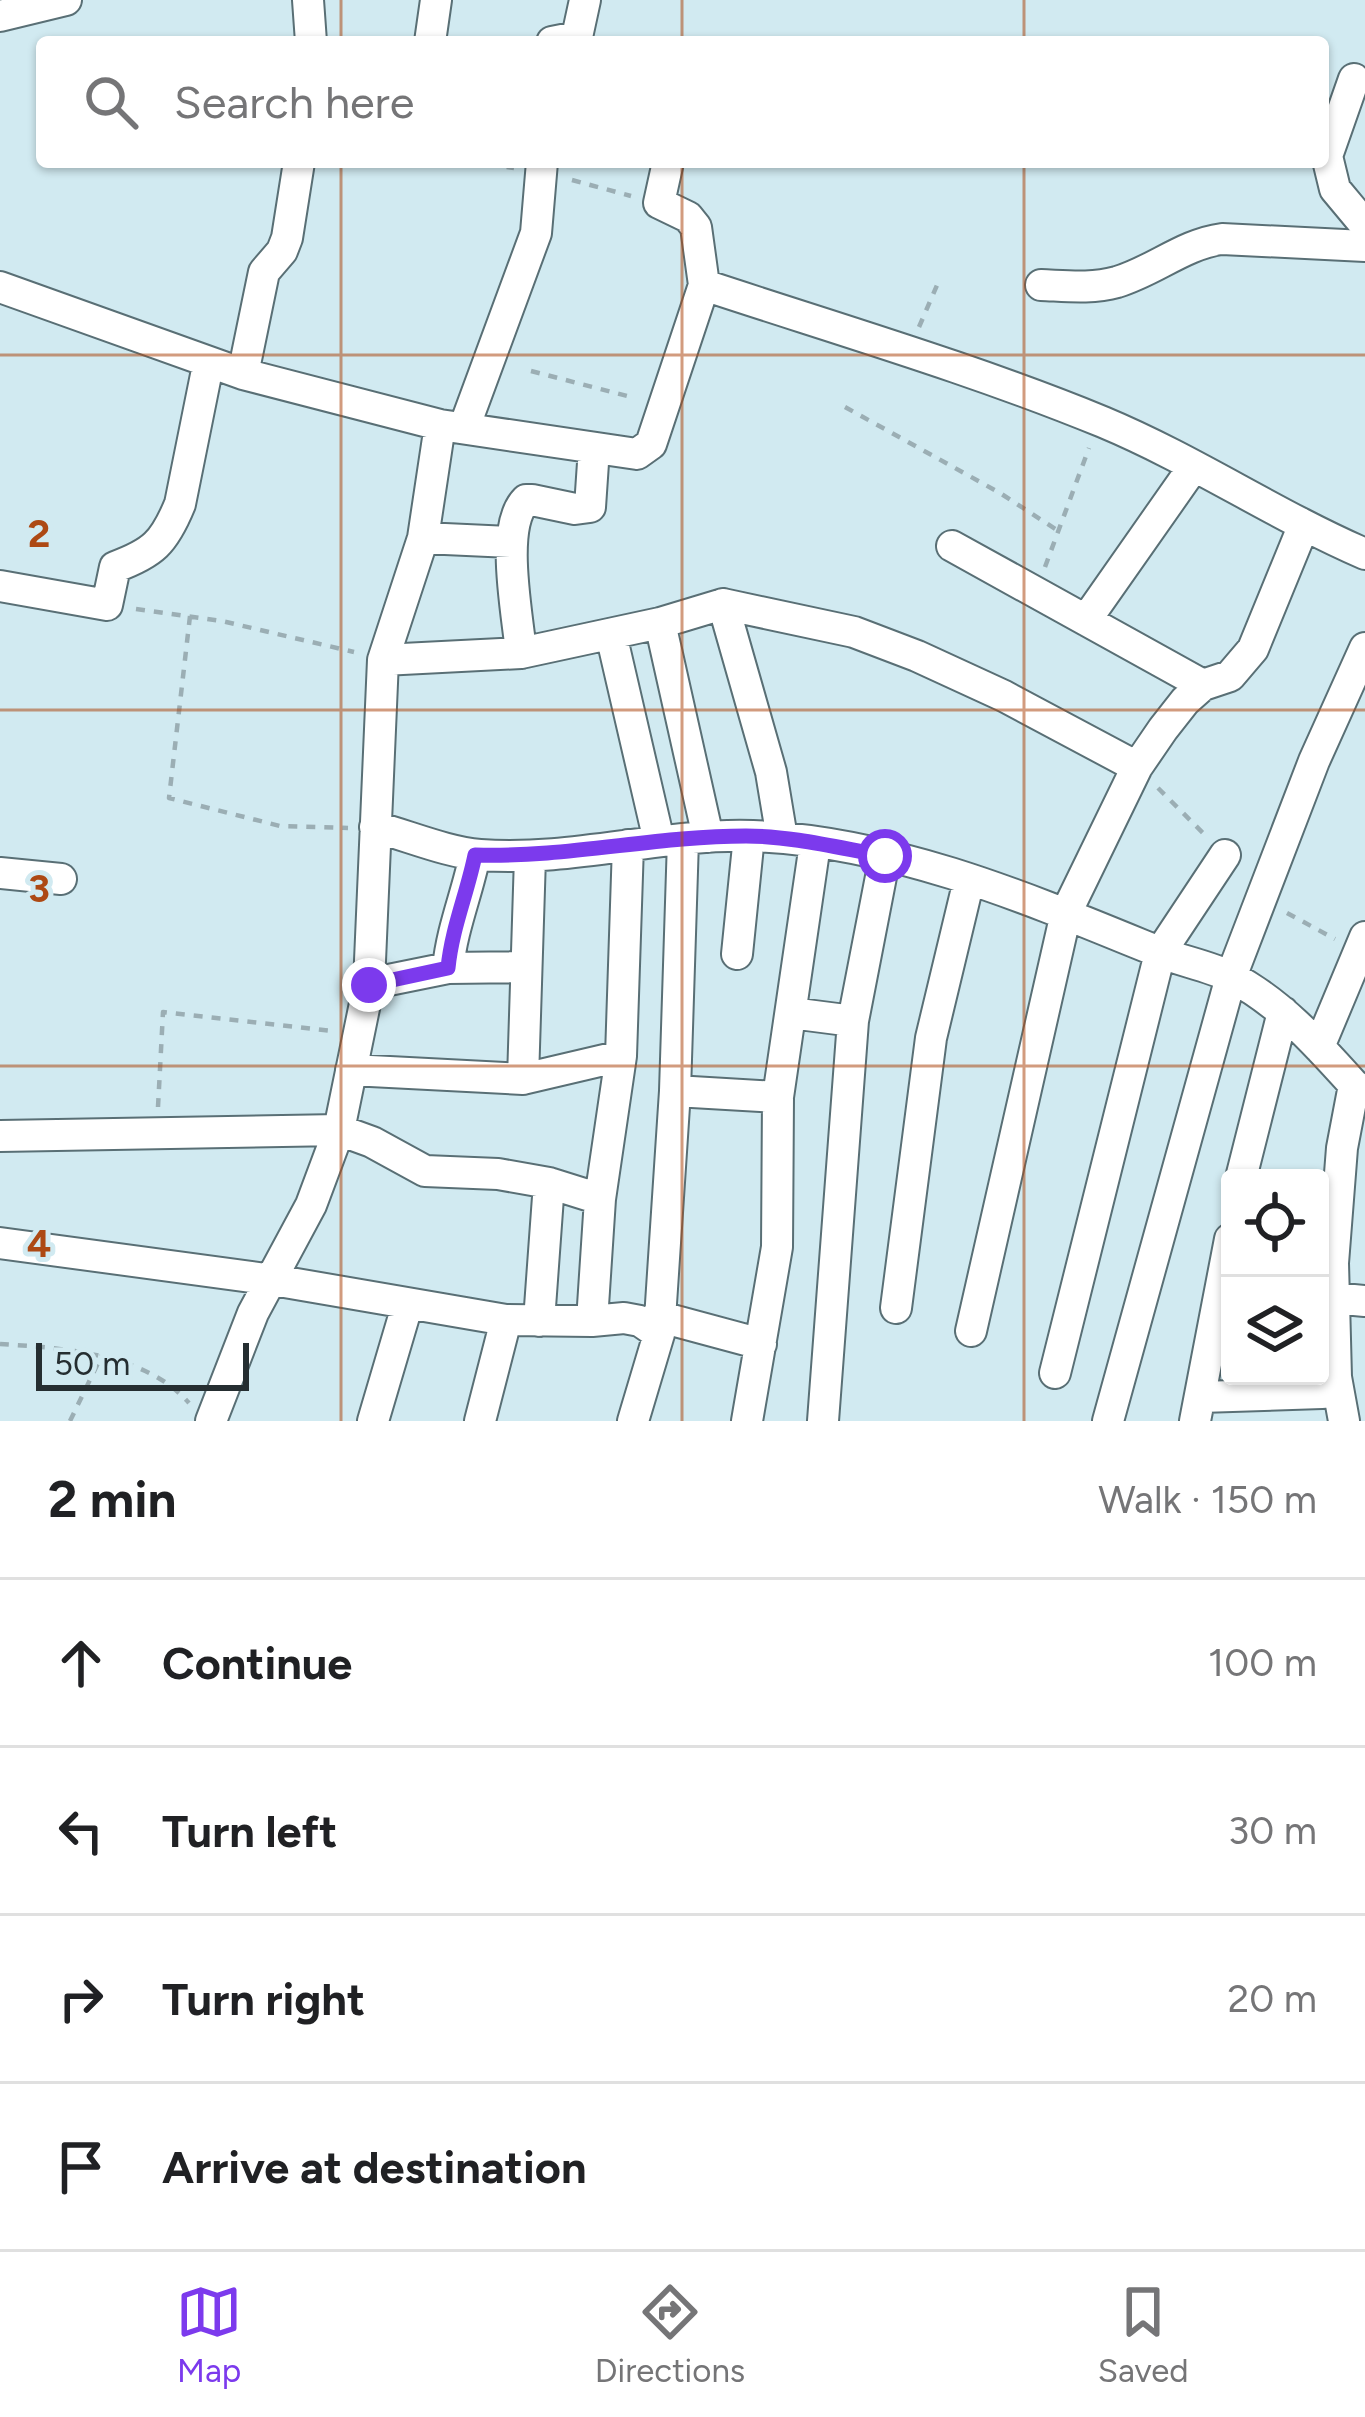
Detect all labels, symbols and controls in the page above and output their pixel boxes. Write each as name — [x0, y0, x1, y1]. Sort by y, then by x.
search box — [36, 36, 1329, 168]
icon: search — [78, 69, 144, 135]
text: Search here — [174, 75, 414, 129]
text: 2 — [28, 510, 50, 557]
route start — [858, 829, 912, 883]
text: 3 — [28, 865, 50, 912]
route end — [342, 958, 396, 1012]
map controls — [1221, 1169, 1329, 1385]
button: locate — [1221, 1169, 1329, 1277]
text: 4 — [27, 1220, 51, 1267]
button: layers — [1221, 1277, 1329, 1385]
scale bar — [36, 1337, 249, 1390]
text: 50 m — [54, 1344, 130, 1383]
text: 2 min — [48, 1469, 176, 1530]
text: Walk · 150 m — [1098, 1476, 1317, 1523]
icon: ahead — [48, 1630, 114, 1696]
text: Continue — [162, 1636, 352, 1690]
text: 100 m — [1208, 1639, 1317, 1686]
icon: left — [48, 1798, 114, 1864]
text: Turn left — [162, 1804, 337, 1858]
text: 30 m — [1228, 1807, 1317, 1854]
icon: right — [48, 1966, 114, 2032]
text: Turn right — [162, 1972, 365, 2026]
text: 20 m — [1227, 1975, 1317, 2022]
icon: arrive — [48, 2134, 114, 2200]
text: Arrive at destination — [162, 2140, 586, 2194]
tab: Map — [176, 2279, 242, 2390]
tab: Directions — [595, 2279, 745, 2390]
tab: Saved — [1098, 2279, 1189, 2390]

